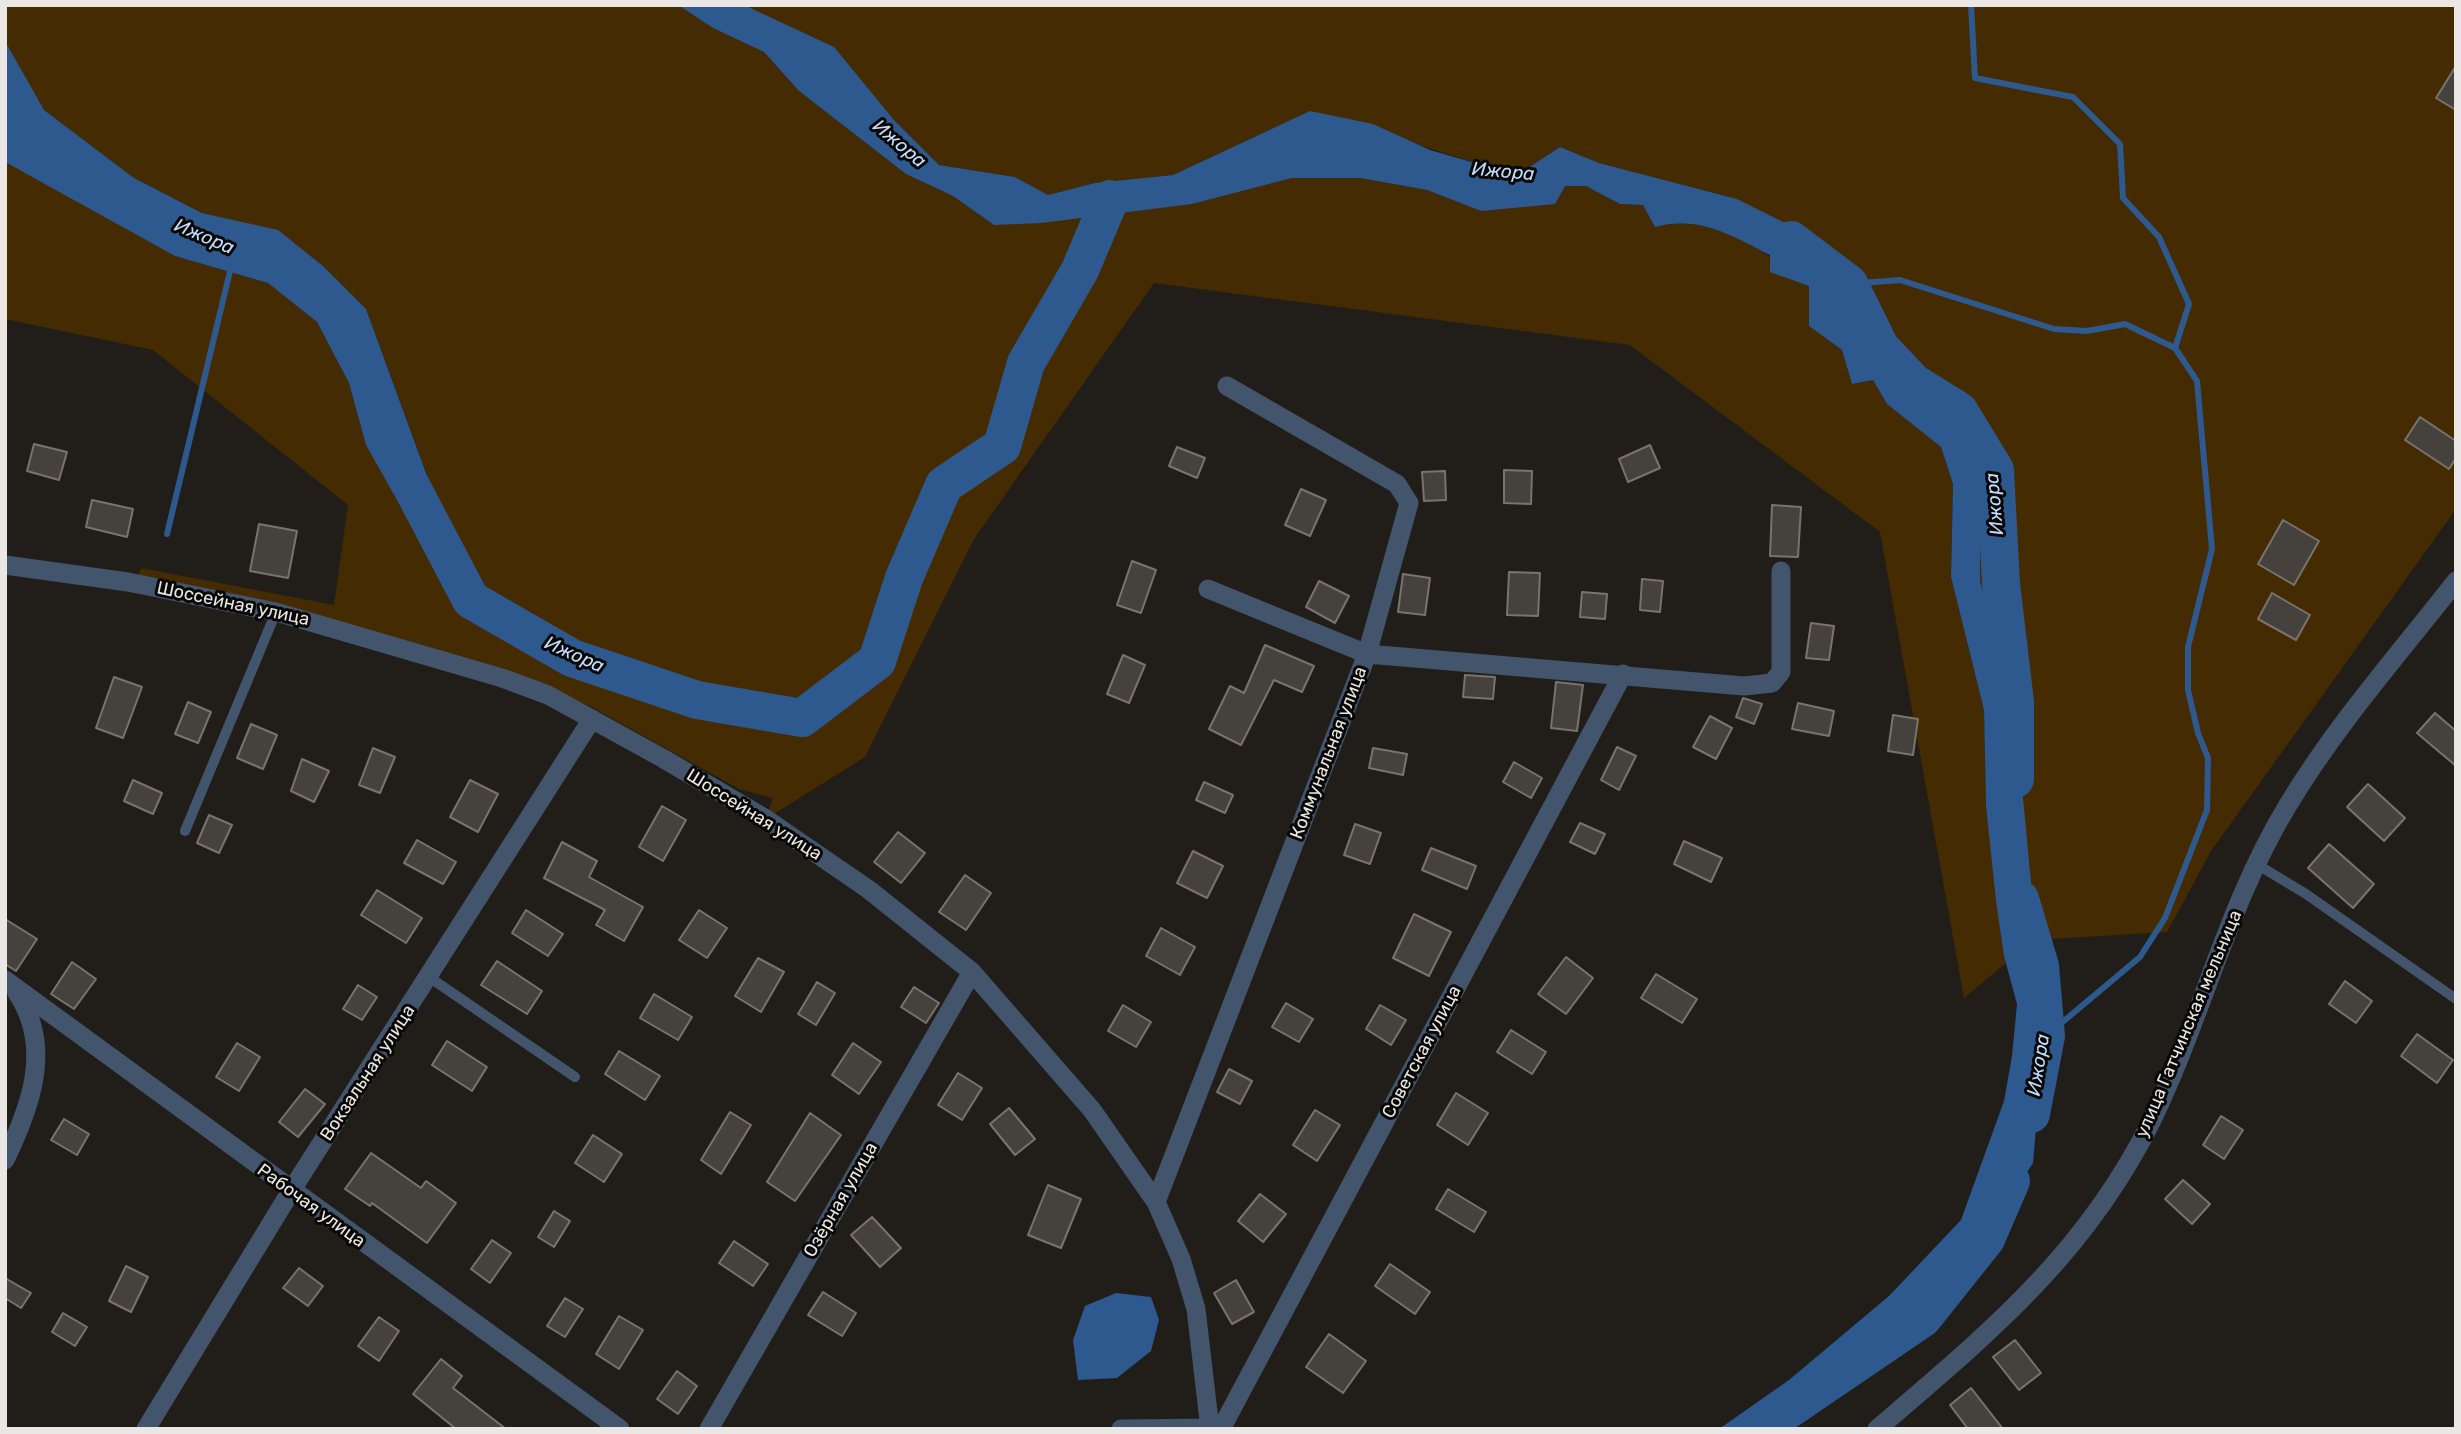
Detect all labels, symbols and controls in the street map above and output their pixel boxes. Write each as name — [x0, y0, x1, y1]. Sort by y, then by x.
water label: Ижора — [868, 115, 930, 173]
water label: Ижора — [1471, 158, 1535, 186]
water label: Ижора — [171, 214, 237, 260]
water label: Ижора — [1981, 472, 2009, 536]
street label: Шоссейная улица — [155, 577, 311, 631]
water label: Ижора — [541, 632, 607, 678]
street label: Коммунальная улица — [1286, 664, 1372, 842]
street label: Шоссейная улица — [682, 765, 826, 865]
street label: улица Гатчинская мельница — [2131, 907, 2247, 1141]
street label: Советская улица — [1378, 982, 1466, 1122]
street label: Вокзальная улица — [316, 1001, 420, 1145]
water label: Ижора — [2023, 1032, 2055, 1098]
street label: Озёрная улица — [799, 1139, 883, 1261]
street label: Рабочая улица — [253, 1160, 369, 1252]

